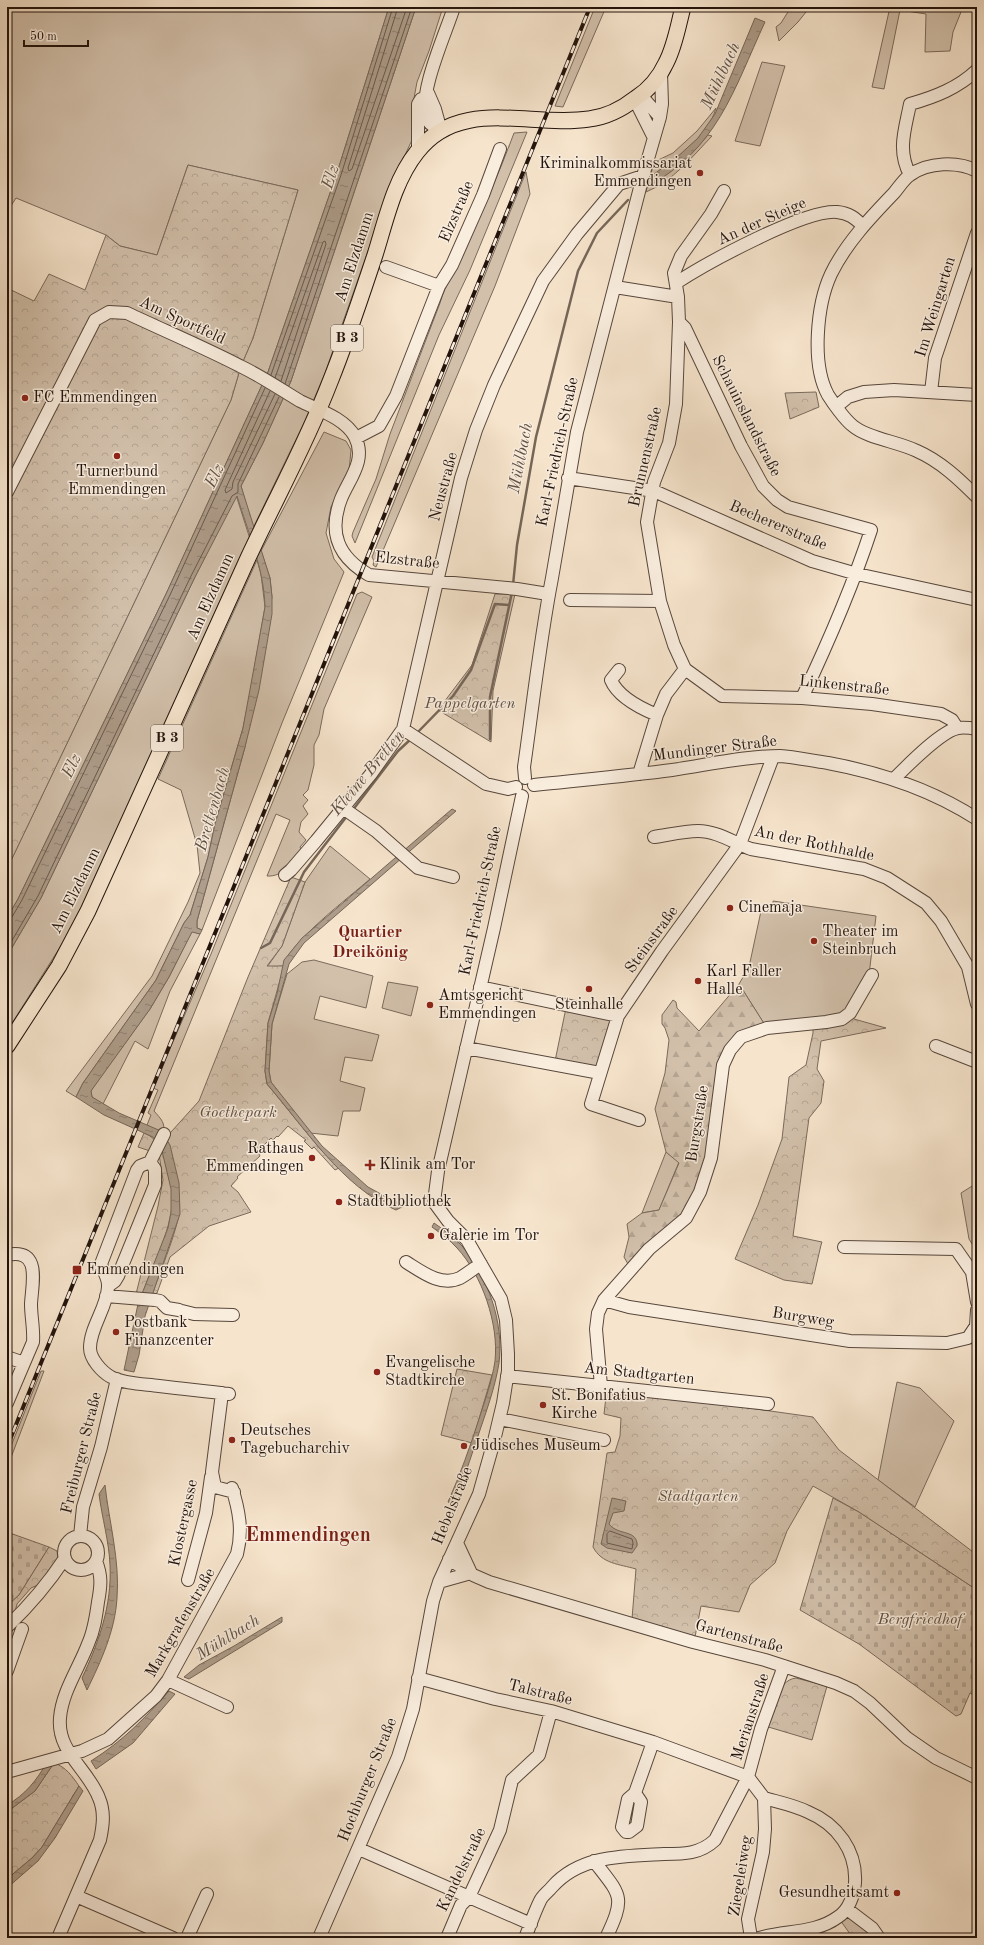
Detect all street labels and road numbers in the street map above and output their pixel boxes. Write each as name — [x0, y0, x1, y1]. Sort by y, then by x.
street label: Elzstraße — [437, 179, 477, 245]
street label: An der Steige — [715, 195, 809, 249]
street label: Am Elzdamm — [333, 210, 377, 304]
street label: Im Weingarten — [913, 255, 959, 359]
street label: Am Sportfeld — [136, 294, 228, 348]
road number: B 3 — [331, 325, 363, 351]
street label: Schauinslandstraße — [708, 353, 784, 479]
street label: Karl-Friedrich-Straße — [534, 376, 582, 528]
street label: Brunnenstraße — [627, 405, 665, 509]
street label: Neustraße — [427, 451, 461, 523]
street label: Bechererstraße — [727, 498, 829, 554]
street label: Elzstraße — [374, 550, 440, 572]
street label: Am Elzdamm — [185, 551, 237, 643]
street label: Linkenstraße — [798, 673, 890, 699]
road number: B 3 — [151, 725, 183, 751]
street label: Mundinger Straße — [652, 733, 778, 765]
street label: An der Rothhalde — [752, 823, 876, 865]
street label: Karl-Friedrich-Straße — [457, 825, 505, 977]
street label: Am Elzdamm — [48, 845, 104, 937]
street label: Steinstraße — [622, 903, 682, 977]
street label: Burgstraße — [684, 1084, 712, 1164]
street label: Burgweg — [771, 1305, 835, 1331]
street label: Am Stadtgarten — [583, 1360, 696, 1388]
street label: Freiburger Straße — [59, 1390, 105, 1516]
street label: Hebelstraße — [430, 1465, 476, 1547]
street label: Klostergasse — [167, 1478, 201, 1568]
street label: Markgrafenstraße — [143, 1566, 219, 1680]
street label: Gartenstraße — [693, 1618, 785, 1656]
street label: Merianstraße — [729, 1671, 773, 1763]
street label: Talstraße — [506, 1677, 574, 1709]
street label: Hochburger Straße — [336, 1716, 400, 1844]
street label: Kandelstraße — [435, 1825, 489, 1915]
street label: Ziegeleiweg — [727, 1834, 755, 1918]

